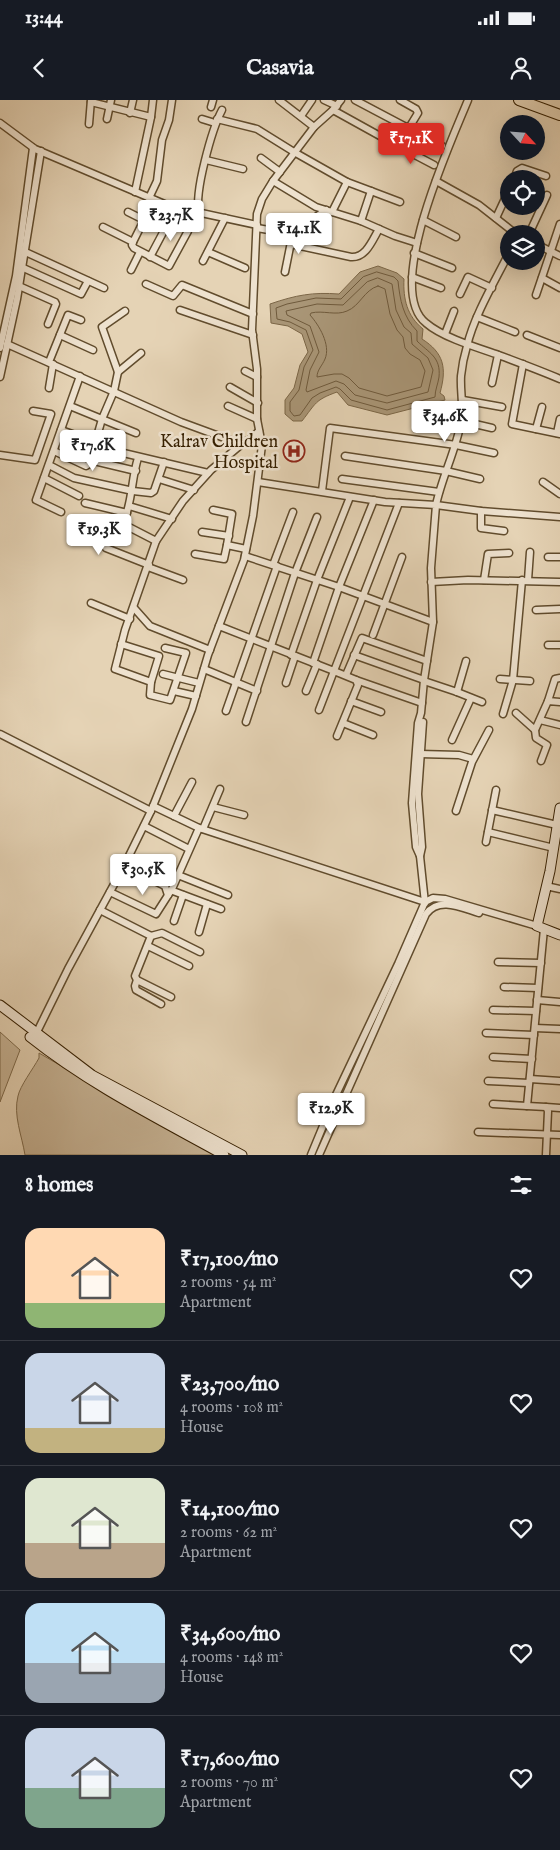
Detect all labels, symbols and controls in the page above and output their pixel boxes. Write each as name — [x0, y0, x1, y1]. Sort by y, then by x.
text: 13:44 — [25, 6, 63, 30]
icon: back — [25, 54, 53, 82]
text: Casavia — [246, 54, 314, 82]
icon: person — [507, 54, 535, 82]
north arrow — [500, 115, 545, 160]
map controls — [500, 115, 545, 270]
pin: ₹17.1K — [370, 122, 452, 165]
text: ₹17.1K — [389, 129, 433, 149]
button: locate — [500, 170, 545, 215]
pin: ₹23.7K — [130, 200, 212, 242]
text: ₹23.7K — [149, 206, 193, 226]
pin: ₹14.1K — [258, 212, 340, 255]
text: ₹14.1K — [277, 219, 321, 239]
button: layers — [500, 225, 545, 270]
pin: ₹34.6K — [404, 400, 486, 443]
text: ₹34.6K — [422, 407, 468, 427]
pin: ₹17.6K — [52, 430, 134, 472]
place label: Kalrav Children Hospital — [160, 431, 278, 475]
text: ₹17.6K — [71, 436, 115, 456]
hospital icon: Kalrav Children Hospital — [282, 439, 306, 463]
pin: ₹19.3K — [58, 514, 140, 556]
text: ₹19.3K — [77, 520, 121, 540]
pin: ₹30.5K — [102, 854, 184, 896]
text: ₹30.5K — [121, 860, 165, 880]
pin: ₹12.9K — [290, 1092, 372, 1135]
text: ₹12.9K — [309, 1099, 353, 1119]
icon: filters — [507, 1171, 535, 1199]
text: 8 homes — [25, 1172, 93, 1199]
text: ₹17,100/mo — [180, 1246, 278, 1273]
icon: home — [65, 1248, 125, 1308]
icon: heart — [507, 1264, 535, 1292]
text: 2 rooms · 54 m² — [180, 1273, 277, 1293]
text: Apartment — [180, 1293, 251, 1313]
text: ₹23,700/mo — [180, 1371, 279, 1398]
icon: home — [65, 1373, 125, 1433]
icon: heart — [507, 1389, 535, 1417]
text: 4 rooms · 108 m² — [180, 1398, 283, 1418]
text: House — [180, 1418, 223, 1438]
text: ₹14,100/mo — [180, 1496, 279, 1523]
icon: home — [65, 1498, 125, 1558]
icon: heart — [507, 1514, 535, 1542]
text: 2 rooms · 62 m² — [180, 1523, 277, 1543]
text: Apartment — [180, 1543, 251, 1563]
text: ₹34,600/mo — [180, 1621, 280, 1648]
icon: home — [65, 1623, 125, 1683]
icon: heart — [507, 1639, 535, 1667]
text: 4 rooms · 148 m² — [180, 1648, 283, 1668]
text: House — [180, 1668, 223, 1688]
text: ₹17,600/mo — [180, 1746, 279, 1773]
icon: home — [65, 1748, 125, 1808]
icon: heart — [507, 1764, 535, 1792]
text: 2 rooms · 70 m² — [180, 1773, 278, 1793]
text: Apartment — [180, 1793, 251, 1813]

